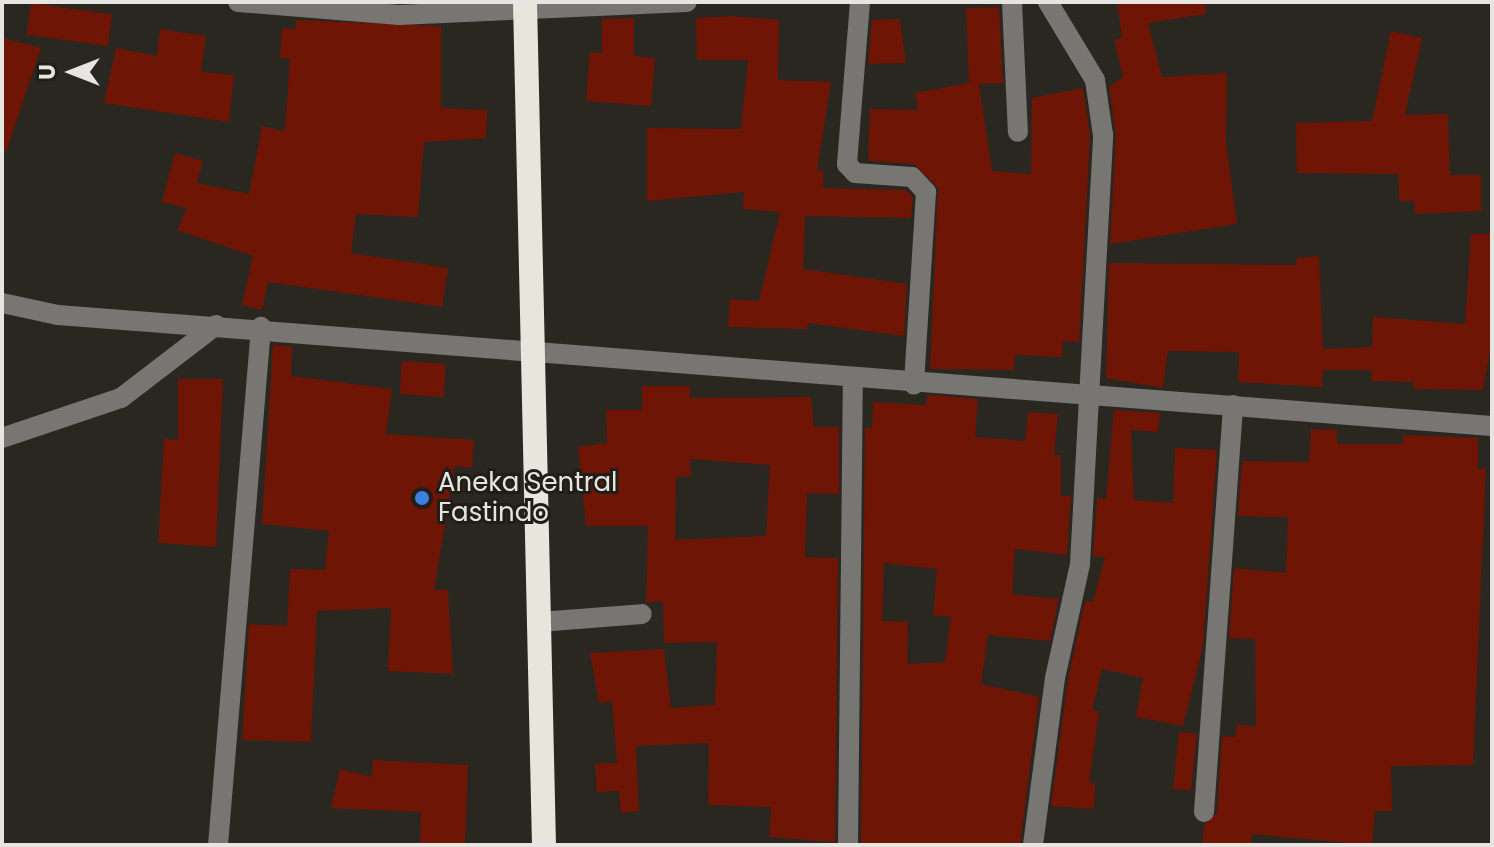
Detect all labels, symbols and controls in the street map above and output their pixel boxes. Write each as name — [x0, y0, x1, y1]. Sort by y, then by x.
north arrow — [32, 32, 112, 112]
text: U — [32, 64, 63, 80]
place label: Aneka Sentral Fastindo — [438, 467, 617, 528]
marker: Aneka Sentral Fastindo — [413, 489, 431, 507]

